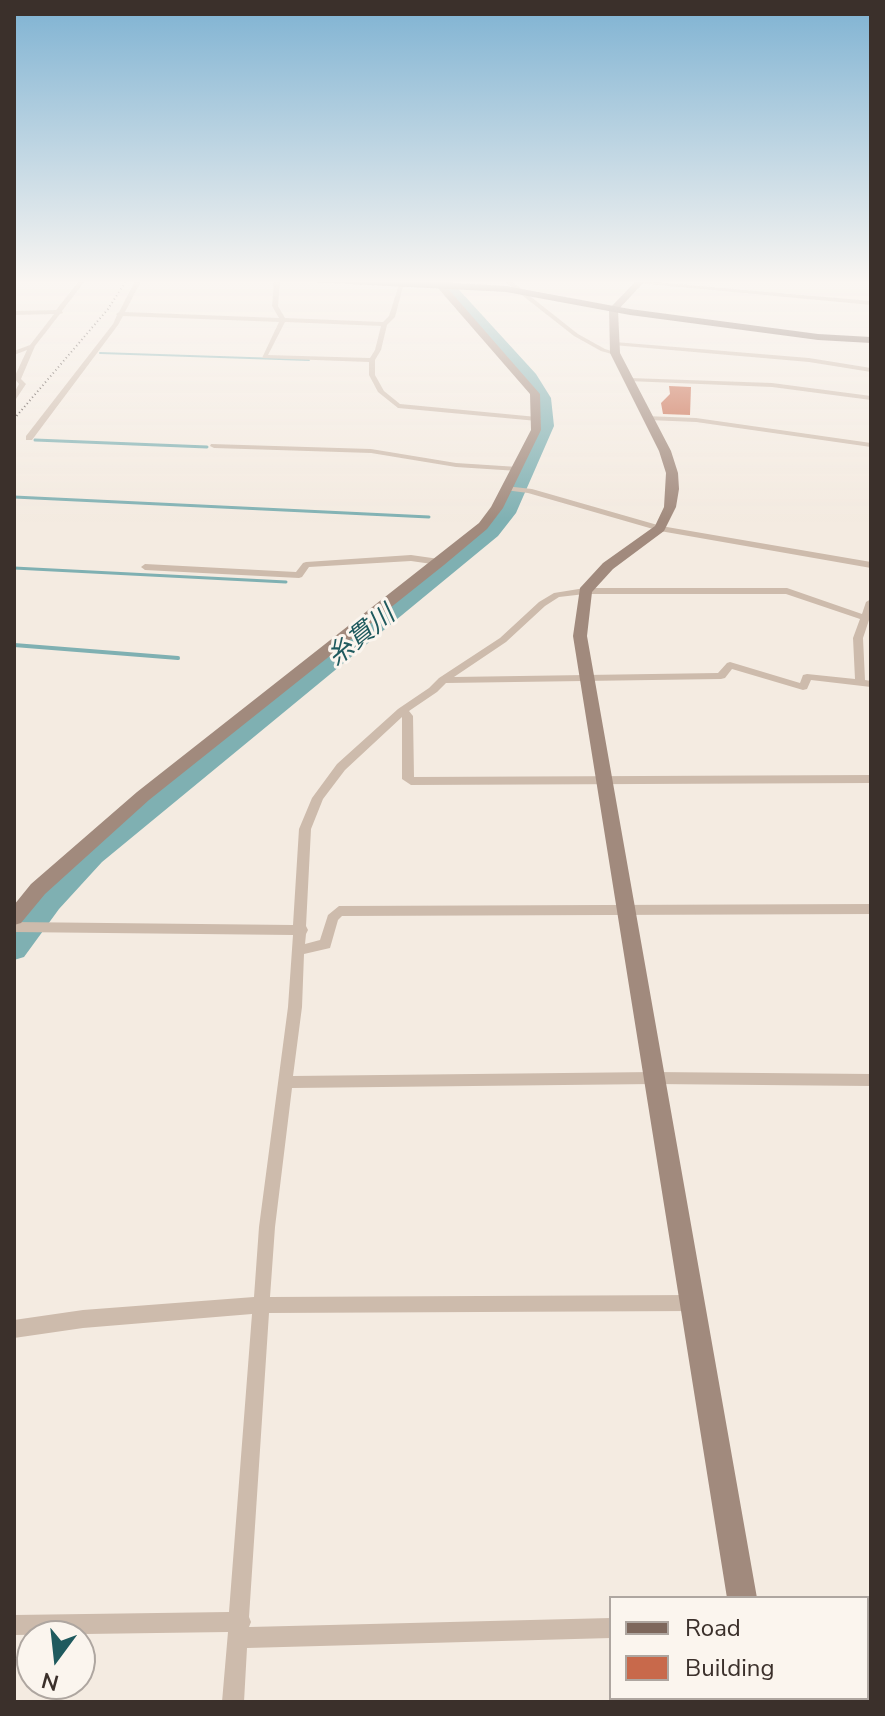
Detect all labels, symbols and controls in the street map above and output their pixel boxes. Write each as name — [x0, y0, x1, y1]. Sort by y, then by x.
water label: 糸貫川 — [322, 600, 402, 674]
legend — [609, 1596, 869, 1700]
text: Road — [685, 1612, 741, 1644]
north arrow — [16, 1620, 96, 1700]
text: Building — [685, 1652, 775, 1684]
text: N — [38, 1665, 62, 1698]

